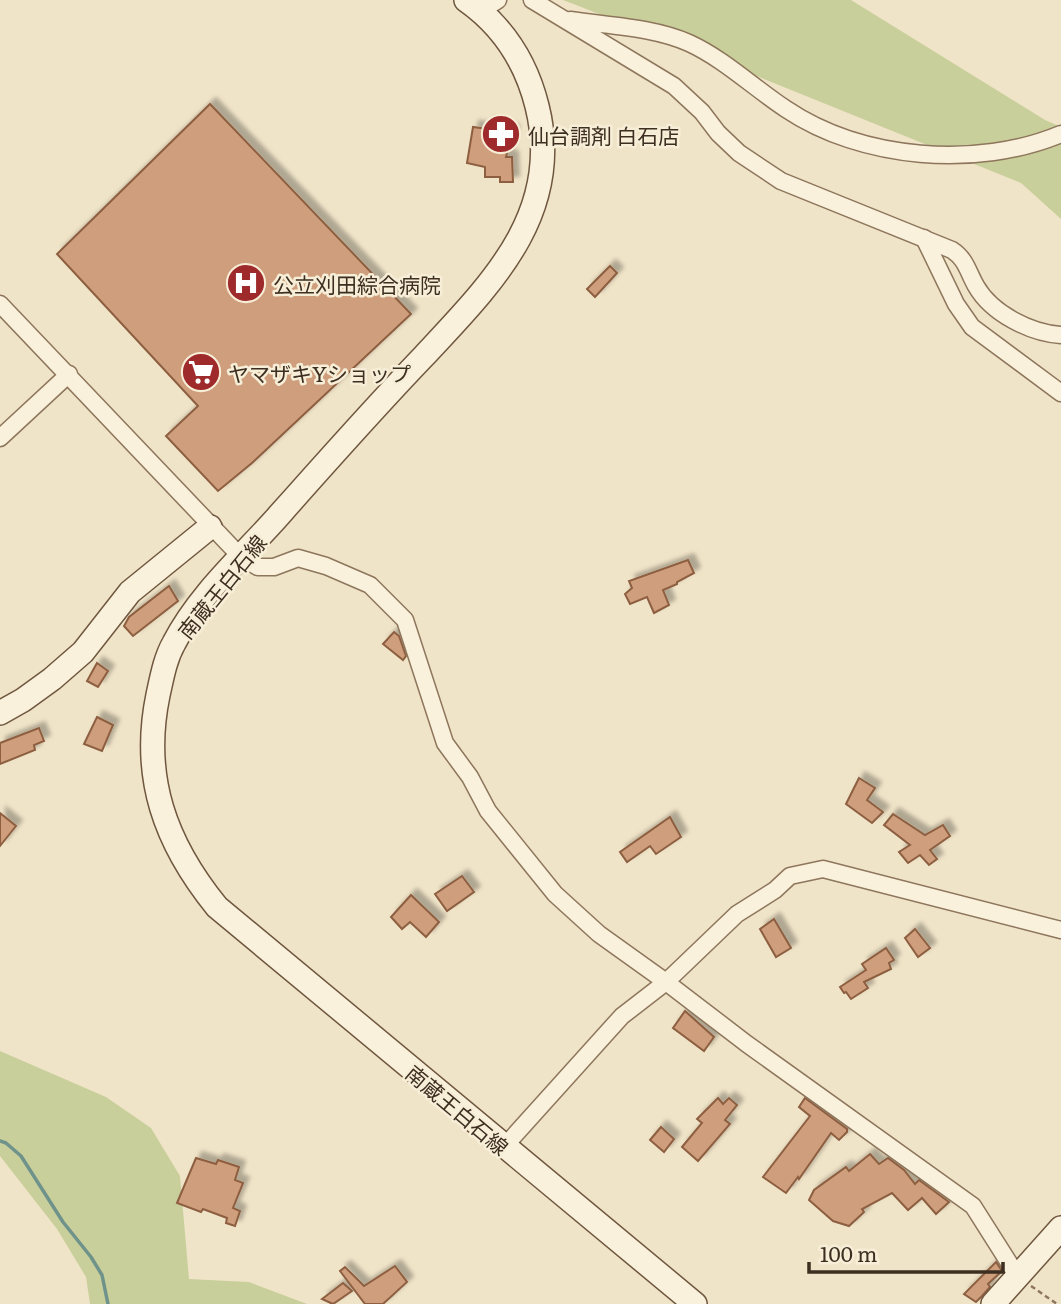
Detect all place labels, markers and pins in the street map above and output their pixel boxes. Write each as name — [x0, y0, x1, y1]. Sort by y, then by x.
pharmacy icon: 仙台調剤 白石店 — [480, 113, 522, 155]
place label: 仙台調剤 白石店 — [528, 119, 679, 150]
hospital icon: 公立刈田綜合病院 — [225, 262, 267, 304]
place label: 公立刈田綜合病院 — [273, 268, 441, 299]
supermarket icon: ヤマザキYショップ — [180, 351, 222, 393]
place label: ヤマザキYショップ — [228, 357, 411, 388]

